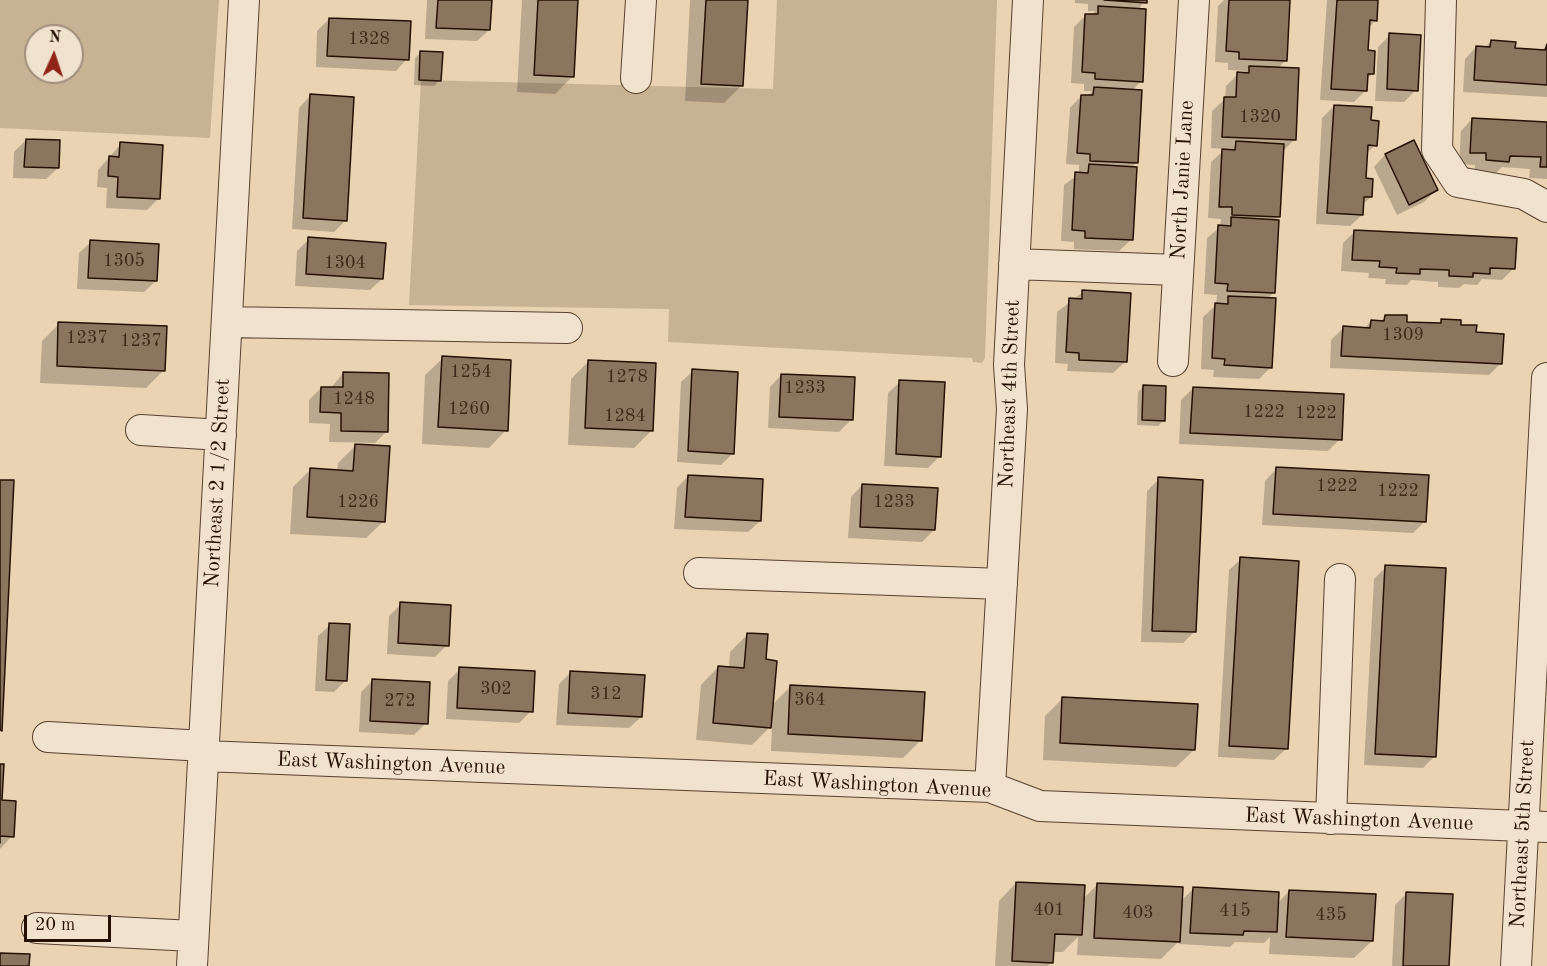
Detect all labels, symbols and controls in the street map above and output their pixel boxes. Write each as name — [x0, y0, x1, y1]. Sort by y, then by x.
north arrow — [24, 24, 84, 84]
house number: 1328 — [348, 28, 390, 50]
text: N — [48, 30, 61, 46]
street label: North Janie Lane — [1166, 100, 1200, 260]
house number: 1320 — [1239, 106, 1281, 128]
house number: 1305 — [103, 250, 145, 272]
house number: 1304 — [324, 252, 366, 274]
street label: Northeast 4th Street — [994, 299, 1026, 489]
house number: 1309 — [1382, 324, 1424, 346]
house number: 1237 — [66, 327, 108, 349]
house number: 1237 — [120, 330, 162, 352]
house number: 1254 — [450, 361, 492, 383]
house number: 1278 — [606, 366, 648, 388]
house number: 1233 — [784, 377, 826, 399]
street label: Northeast 2 1/2 Street — [200, 378, 236, 588]
house number: 1248 — [333, 388, 375, 410]
house number: 1260 — [448, 398, 490, 420]
house number: 1222 — [1243, 401, 1285, 423]
house number: 1222 — [1295, 402, 1337, 424]
house number: 1284 — [604, 405, 646, 427]
house number: 1222 — [1316, 475, 1358, 497]
house number: 1222 — [1377, 480, 1419, 502]
house number: 1226 — [337, 491, 379, 513]
house number: 1233 — [873, 491, 915, 513]
house number: 302 — [480, 678, 512, 700]
house number: 312 — [590, 683, 622, 705]
house number: 364 — [794, 689, 826, 711]
house number: 272 — [384, 690, 416, 712]
street label: Northeast 5th Street — [1505, 739, 1541, 929]
street label: East Washington Avenue — [276, 747, 506, 781]
street label: East Washington Avenue — [762, 766, 992, 804]
street label: East Washington Avenue — [1244, 803, 1474, 837]
house number: 401 — [1033, 899, 1065, 921]
house number: 415 — [1219, 900, 1251, 922]
house number: 403 — [1122, 902, 1154, 924]
scale bar — [27, 903, 114, 941]
house number: 435 — [1315, 904, 1347, 926]
text: 20 m — [35, 916, 75, 934]

